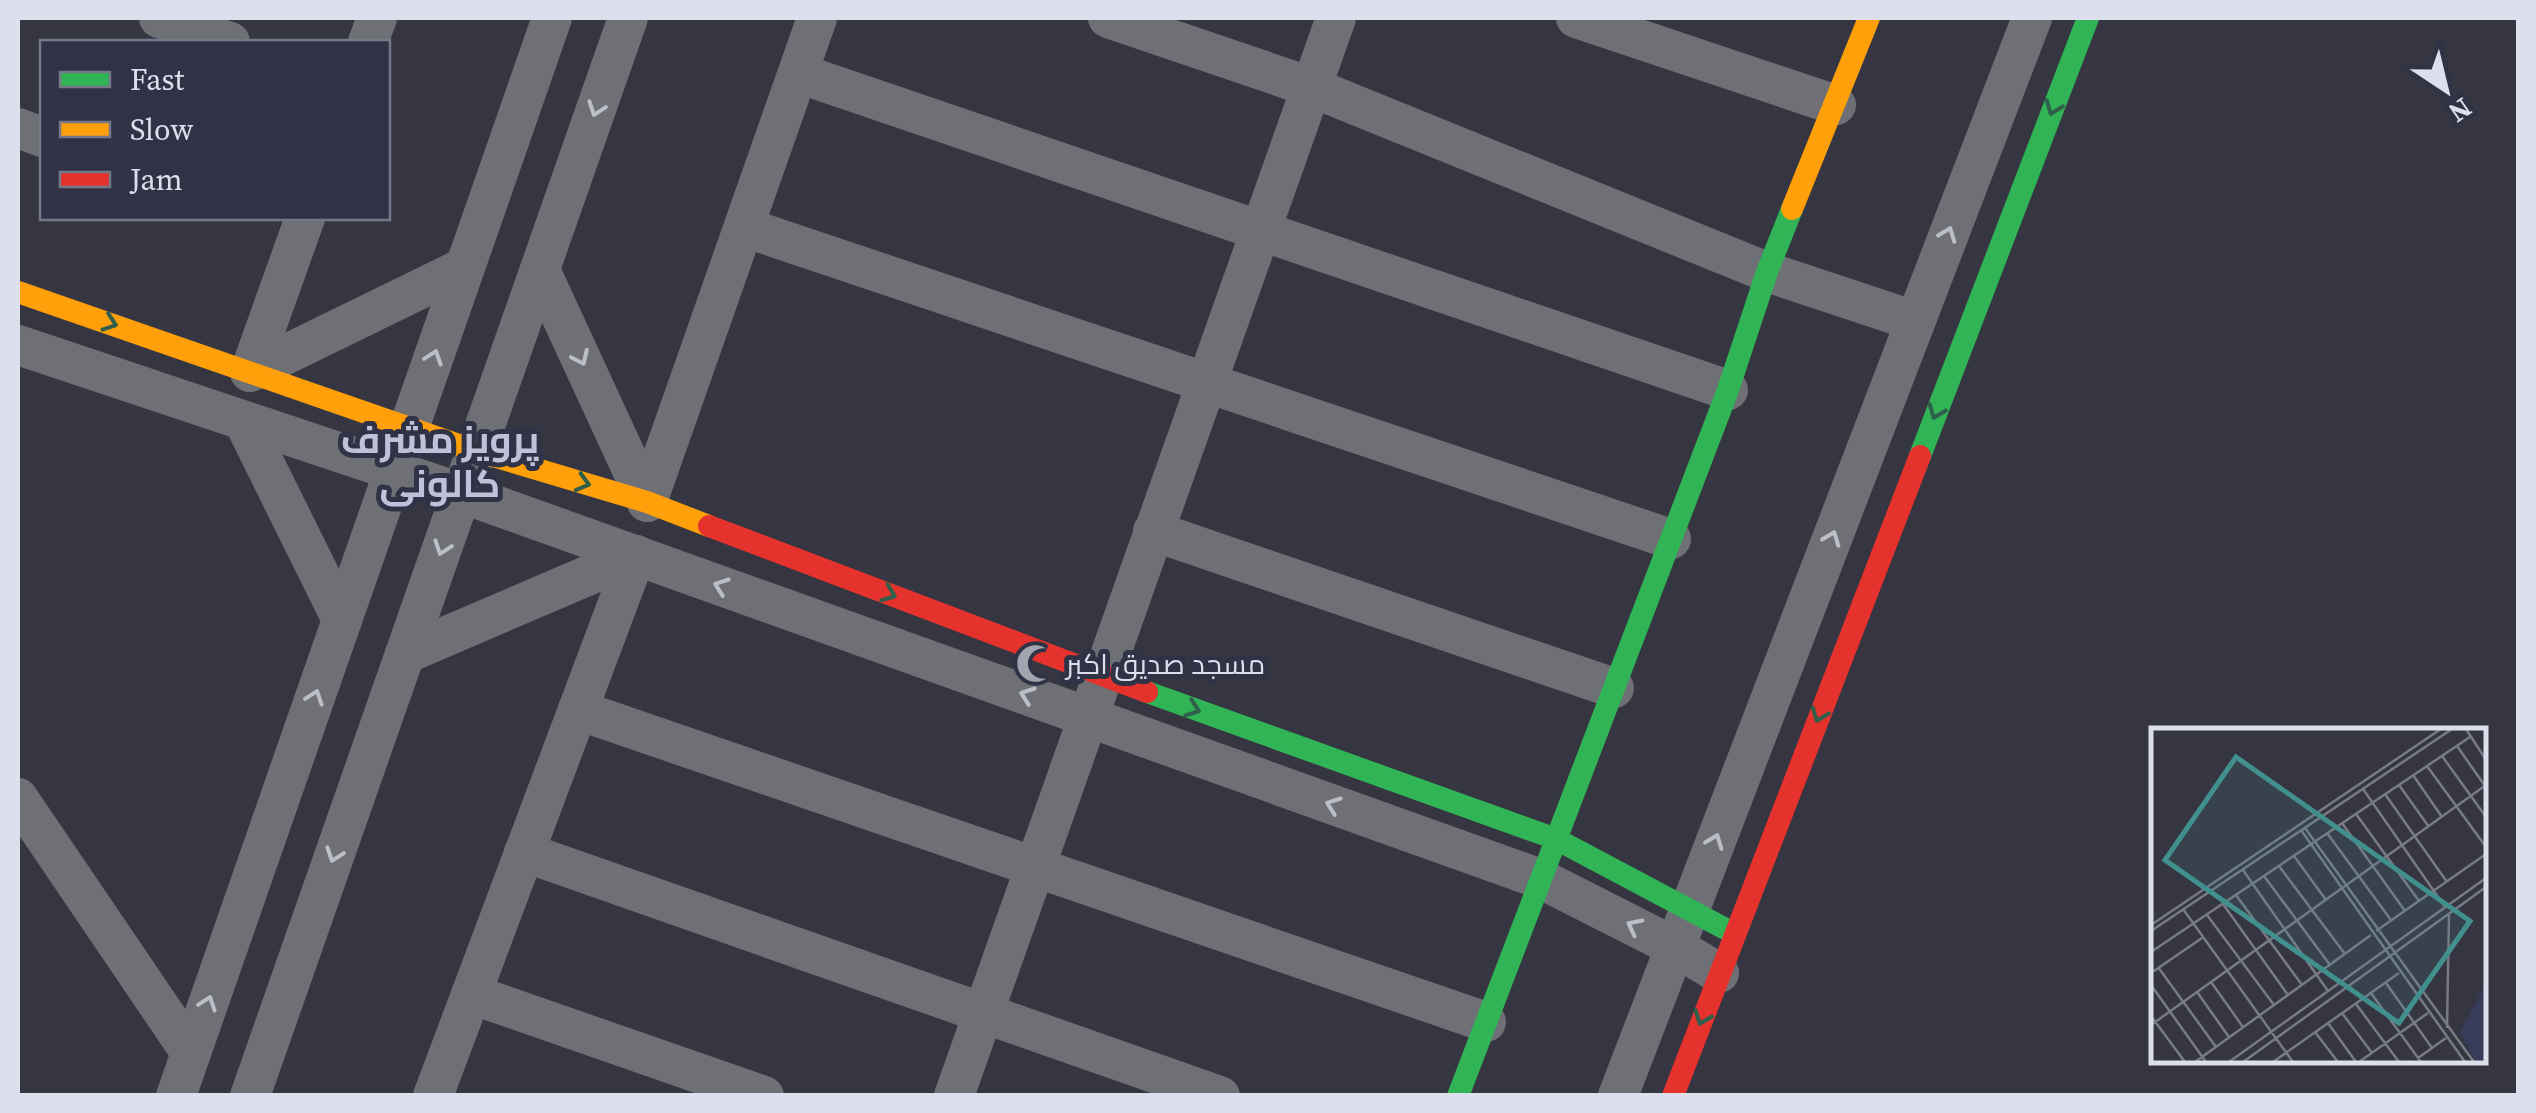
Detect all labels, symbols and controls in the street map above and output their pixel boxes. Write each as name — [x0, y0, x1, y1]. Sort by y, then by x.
legend — [40, 40, 390, 220]
north arrow — [2396, 40, 2496, 140]
text: Fast — [130, 59, 184, 100]
text: N — [2441, 89, 2480, 132]
one-way arrow — [2044, 99, 2064, 116]
one-way arrow — [587, 100, 608, 117]
text: Slow — [130, 109, 193, 150]
text: Jam — [129, 159, 183, 200]
one-way arrow — [1936, 226, 1956, 244]
one-way arrow — [100, 312, 117, 332]
one-way arrow — [568, 348, 588, 366]
one-way arrow — [422, 349, 442, 366]
one-way arrow — [1927, 402, 1948, 419]
district label: پرویز مشرف کالونی — [341, 414, 539, 510]
one-way arrow — [574, 471, 591, 492]
one-way arrow — [1820, 530, 1840, 547]
one-way arrow — [433, 539, 454, 556]
one-way arrow — [714, 577, 731, 598]
one-way arrow — [879, 583, 896, 603]
mosque icon: مسجد صدیق اکبر — [1015, 643, 1057, 685]
place label: مسجد صدیق اکبر — [1064, 645, 1265, 683]
one-way arrow — [1020, 686, 1037, 707]
one-way arrow — [303, 689, 324, 706]
one-way arrow — [1183, 697, 1200, 718]
one-way arrow — [1811, 705, 1831, 723]
inset map — [2151, 728, 2486, 1063]
one-way arrow — [1326, 796, 1343, 816]
one-way arrow — [1704, 833, 1724, 851]
one-way arrow — [326, 845, 346, 862]
one-way arrow — [1627, 919, 1645, 938]
one-way arrow — [196, 996, 217, 1013]
one-way arrow — [1693, 1009, 1714, 1026]

